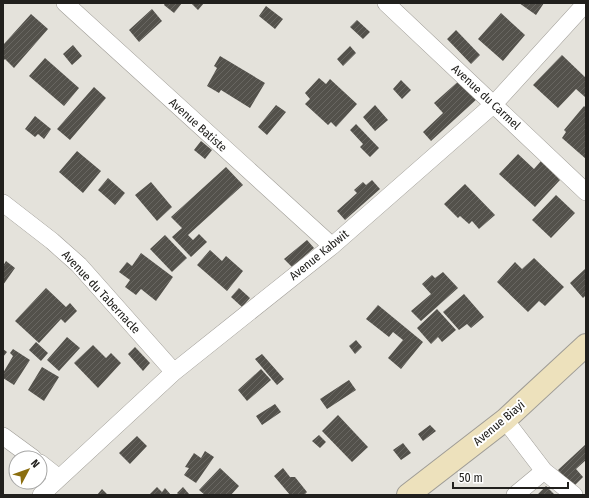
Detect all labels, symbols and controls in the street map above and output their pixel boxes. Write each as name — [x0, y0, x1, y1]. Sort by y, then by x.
street label: Avenue du Carmel — [449, 62, 523, 132]
street label: Avenue Batiste — [166, 95, 230, 155]
street label: Avenue Kabwit — [287, 227, 352, 283]
street label: Avenue du Tabernacle — [59, 248, 143, 336]
street label: Avenue Biayi — [471, 398, 527, 448]
north arrow — [8, 450, 48, 490]
text: N — [28, 457, 42, 471]
scale bar — [453, 464, 568, 490]
text: 50 m — [459, 471, 483, 485]

